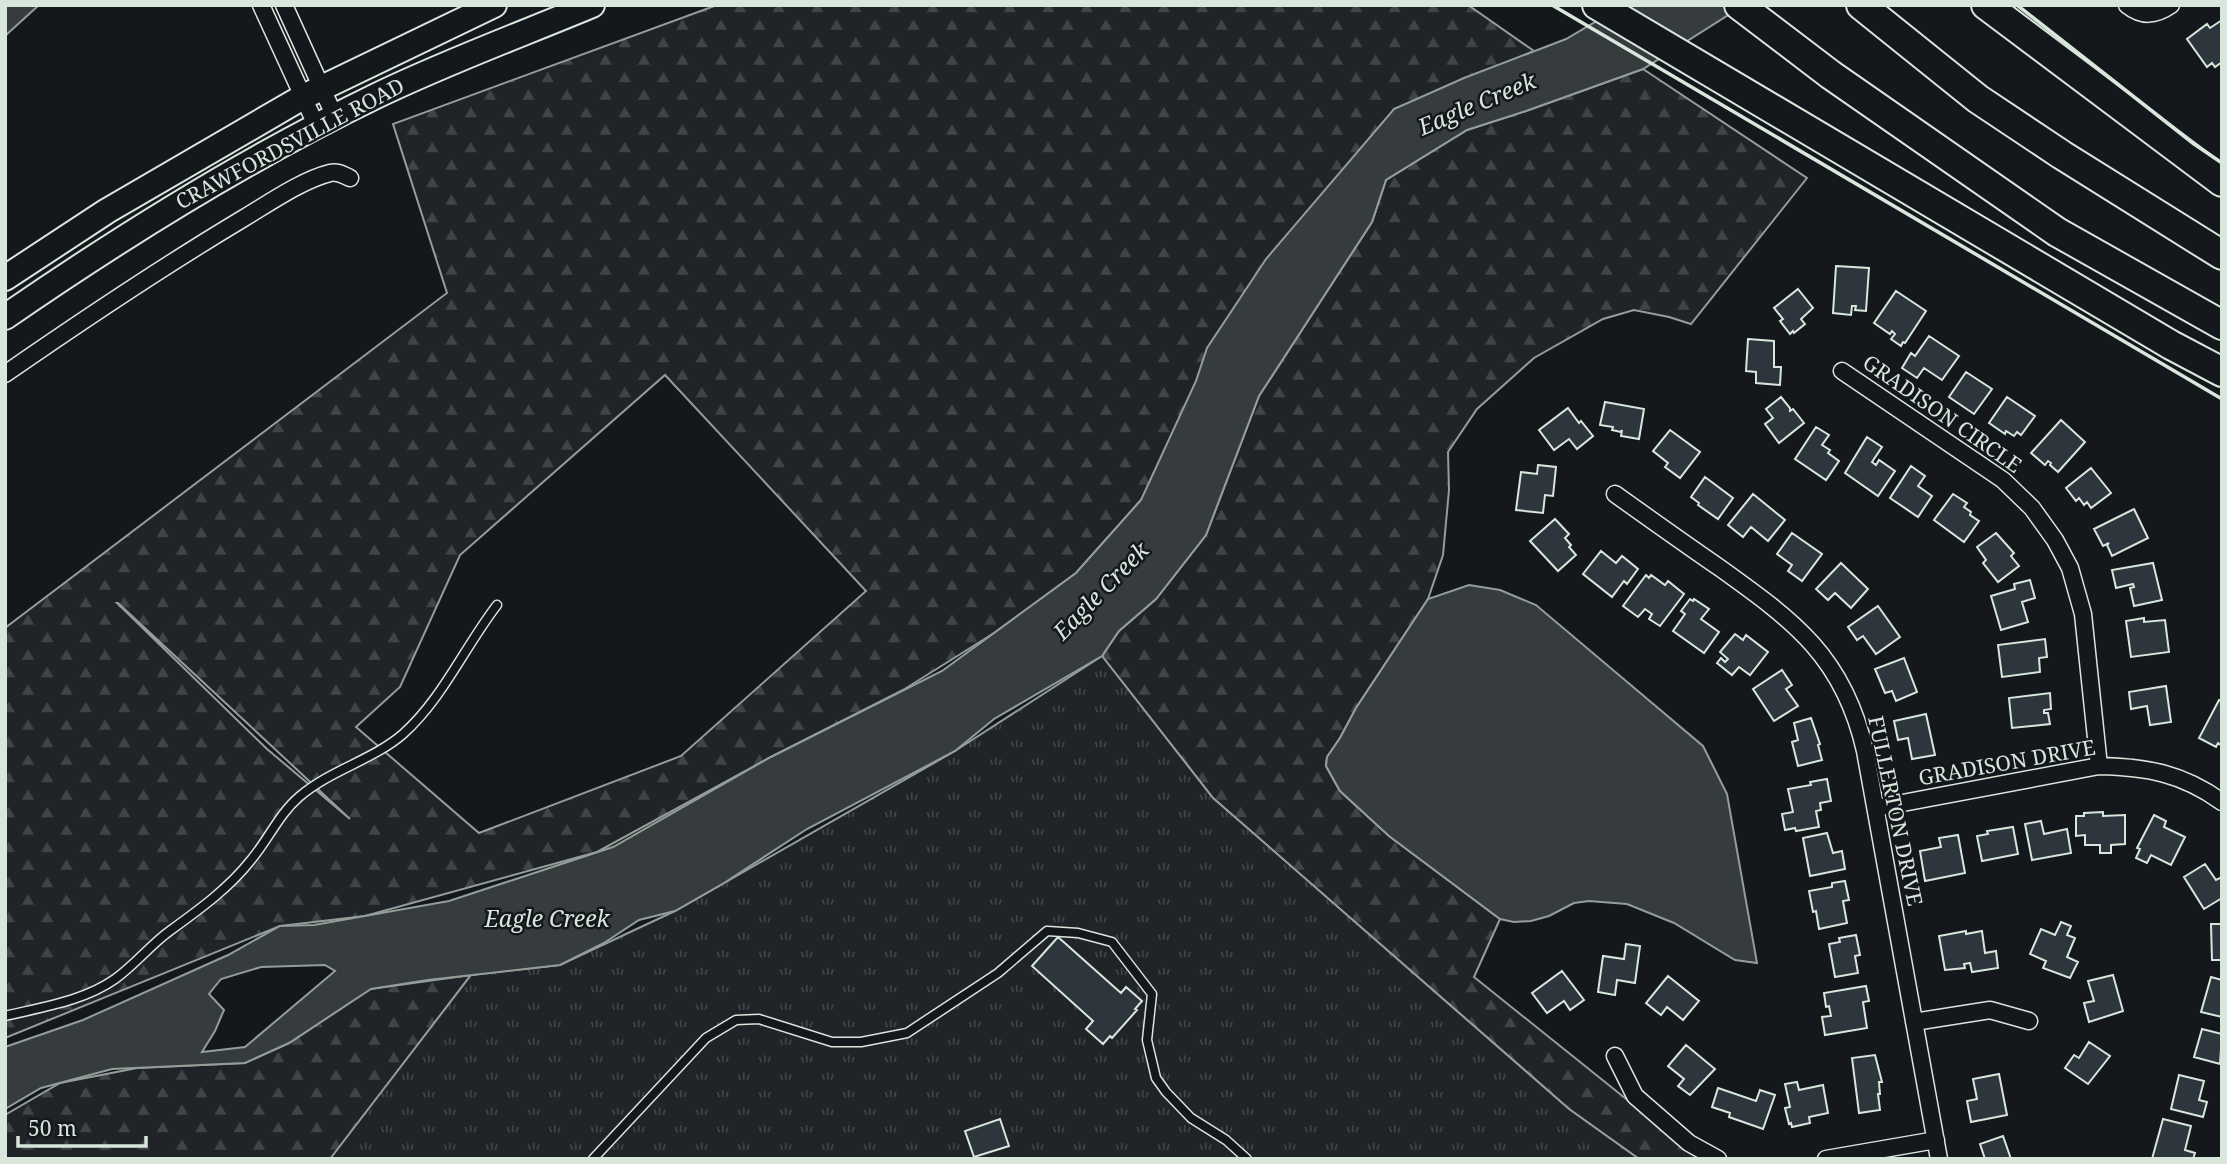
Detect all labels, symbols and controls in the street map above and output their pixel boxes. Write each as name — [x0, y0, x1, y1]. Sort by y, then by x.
water label: Eagle Creek — [1412, 64, 1541, 143]
street label: CRAWFORDSVILLE ROAD — [170, 71, 409, 215]
street label: GRADISON CIRCLE — [1858, 348, 2028, 479]
water label: Eagle Creek — [1045, 533, 1156, 647]
street label: FULLERTON DRIVE — [1862, 713, 1930, 908]
street label: GRADISON DRIVE — [1916, 733, 2097, 791]
water label: Eagle Creek — [483, 902, 611, 934]
scale bar — [18, 1104, 145, 1148]
text: 50 m — [28, 1114, 77, 1142]

